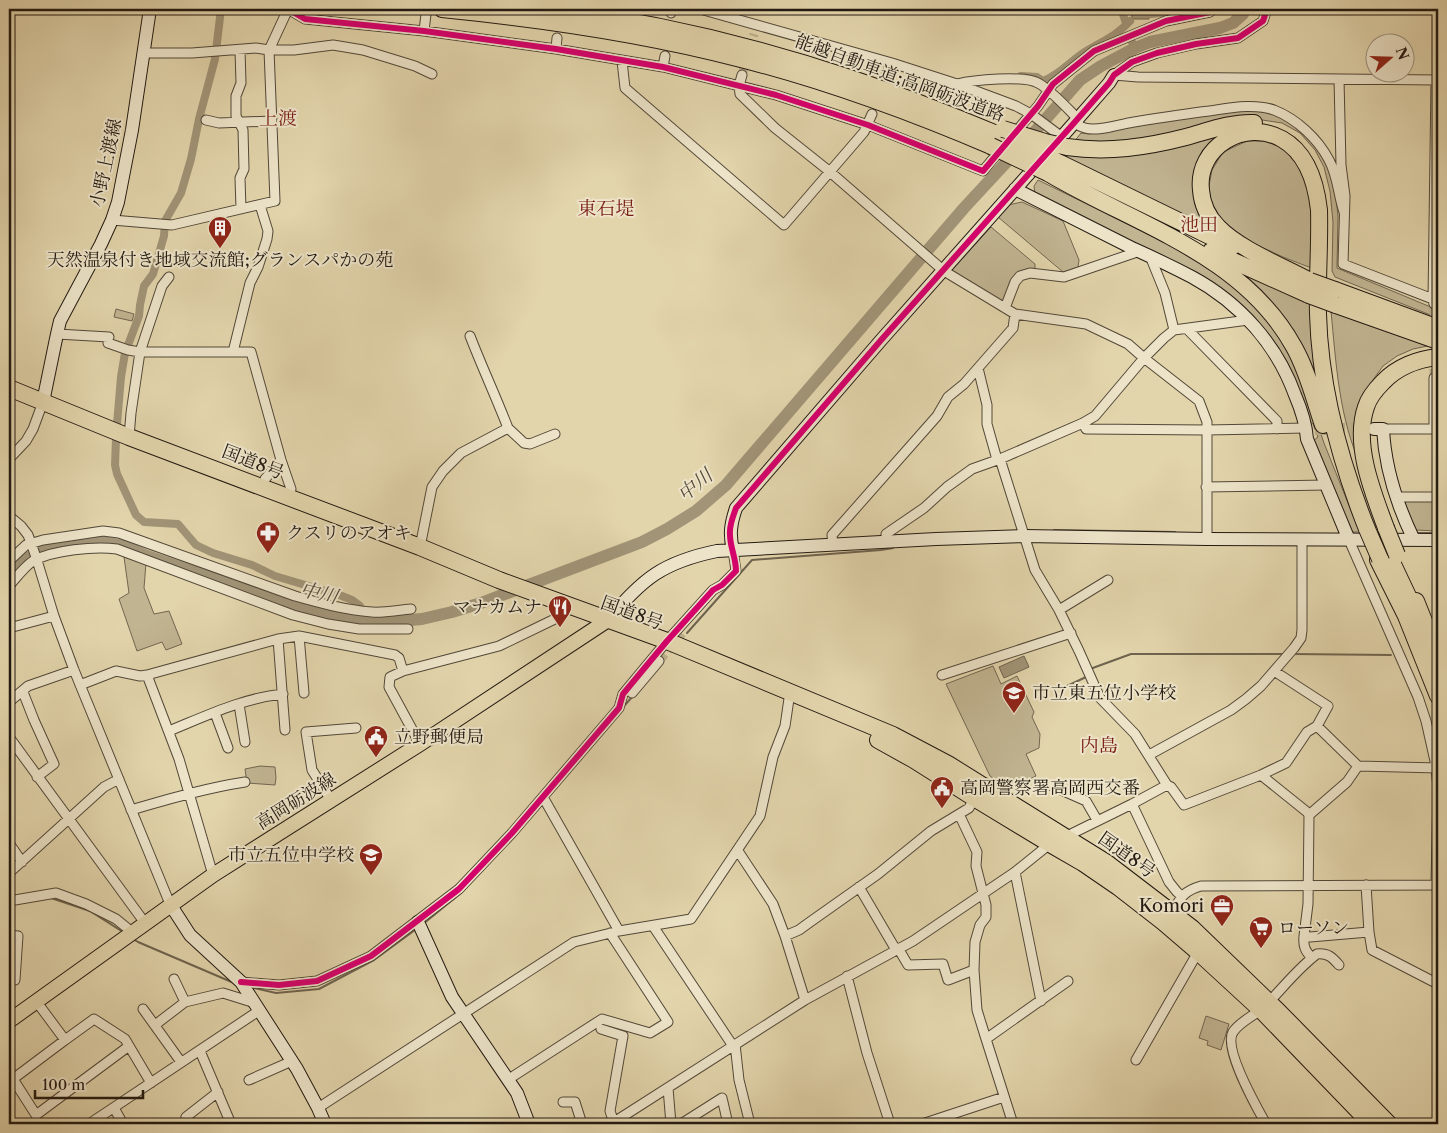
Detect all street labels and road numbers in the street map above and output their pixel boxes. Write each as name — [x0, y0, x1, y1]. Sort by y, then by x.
street label: 能越自動車道;高岡砺波道路 — [792, 30, 1008, 126]
street label: 小野上渡線 — [86, 117, 126, 209]
street label: 国道8号 — [219, 440, 287, 484]
street label: 国道8号 — [598, 592, 666, 634]
street label: 高岡砺波線 — [252, 768, 340, 834]
street label: 国道8号 — [1094, 827, 1160, 883]

